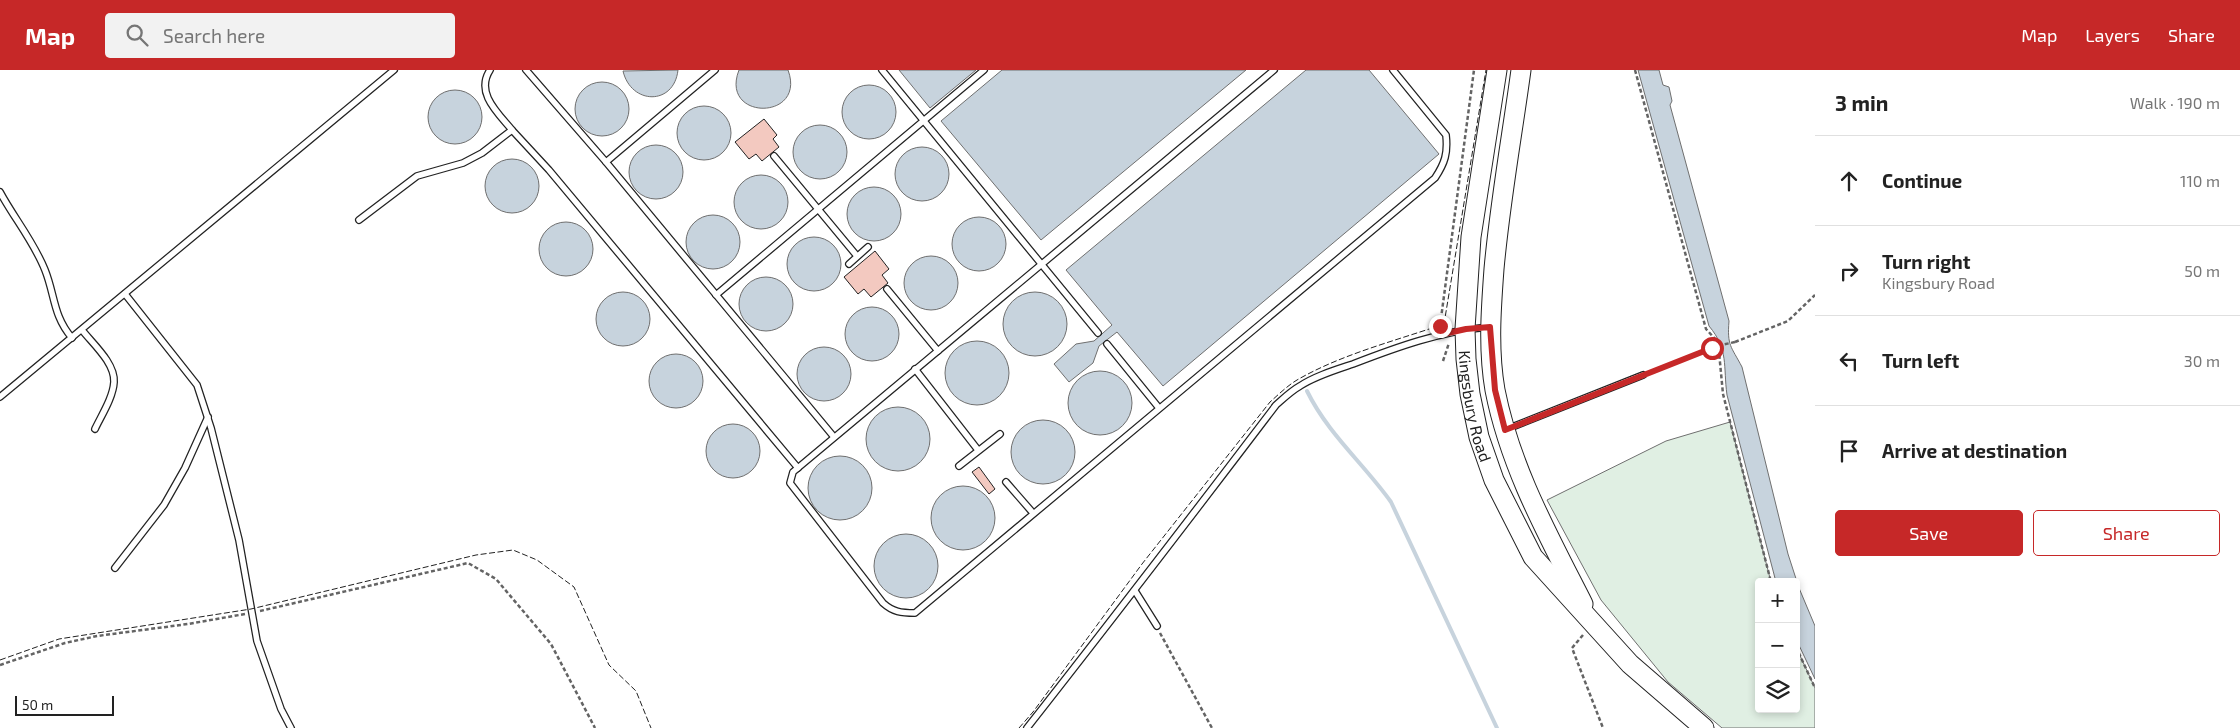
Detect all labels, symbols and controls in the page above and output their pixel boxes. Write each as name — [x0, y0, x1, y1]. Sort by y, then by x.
search box — [105, 13, 455, 58]
text: Map — [25, 21, 75, 50]
icon: search — [123, 21, 151, 49]
text: Search here — [163, 24, 265, 47]
text: Map — [2021, 24, 2057, 46]
text: Layers — [2085, 24, 2140, 46]
text: Share — [2168, 24, 2215, 46]
text: 3 min — [1835, 90, 1888, 115]
text: Walk · 190 m — [2130, 93, 2220, 112]
icon: ahead — [1835, 167, 1863, 195]
text: Continue — [1882, 169, 1962, 192]
text: 110 m — [2180, 171, 2220, 190]
text: Turn right — [1882, 250, 1970, 273]
icon: right — [1835, 257, 1863, 285]
text: 50 m — [2184, 261, 2220, 280]
text: Kingsbury Road — [1882, 273, 1995, 292]
route end — [1429, 315, 1452, 338]
route start — [1701, 337, 1724, 360]
icon: left — [1835, 347, 1863, 375]
text: Turn left — [1882, 349, 1959, 372]
street label: Kingsbury Road — [1456, 350, 1496, 464]
text: 30 m — [2184, 351, 2220, 370]
icon: arrive — [1835, 437, 1863, 465]
text: Arrive at destination — [1882, 439, 2067, 462]
button: Save — [1835, 510, 2023, 556]
button: Share — [2033, 510, 2220, 556]
map controls — [1755, 578, 1800, 713]
button: + — [1755, 578, 1800, 623]
button: − — [1755, 623, 1800, 668]
button: layers — [1755, 668, 1800, 713]
scale bar — [15, 693, 114, 716]
text: 50 m — [22, 696, 53, 713]

